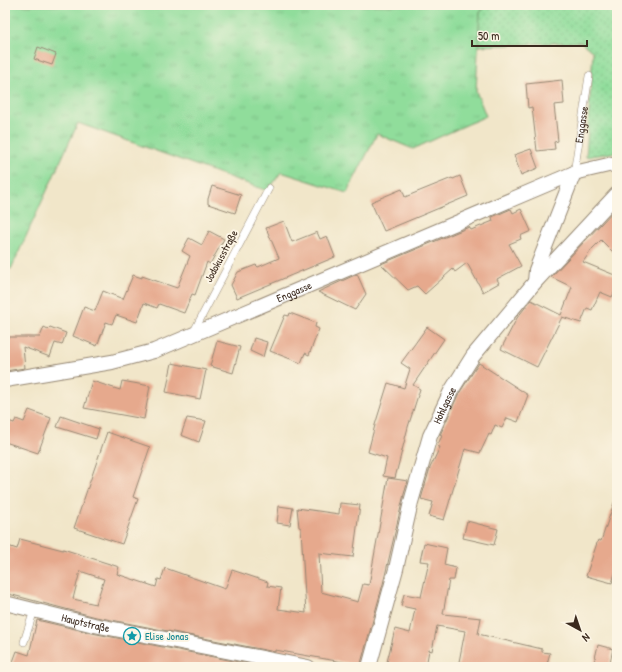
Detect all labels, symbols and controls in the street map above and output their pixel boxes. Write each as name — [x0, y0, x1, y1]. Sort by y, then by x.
scale bar — [472, 22, 587, 48]
text: 50 m — [478, 27, 499, 44]
street label: Enggasse — [572, 105, 591, 144]
street label: Jodokusstraße — [201, 227, 241, 285]
street label: Enggasse — [274, 278, 314, 305]
street label: Hohlgasse — [430, 383, 459, 426]
street label: Hauptstraße — [60, 610, 112, 635]
north arrow — [560, 610, 600, 650]
place icon: Elise Jonas — [122, 626, 142, 646]
place label: Elise Jonas — [145, 629, 188, 643]
text: N — [580, 630, 593, 645]

